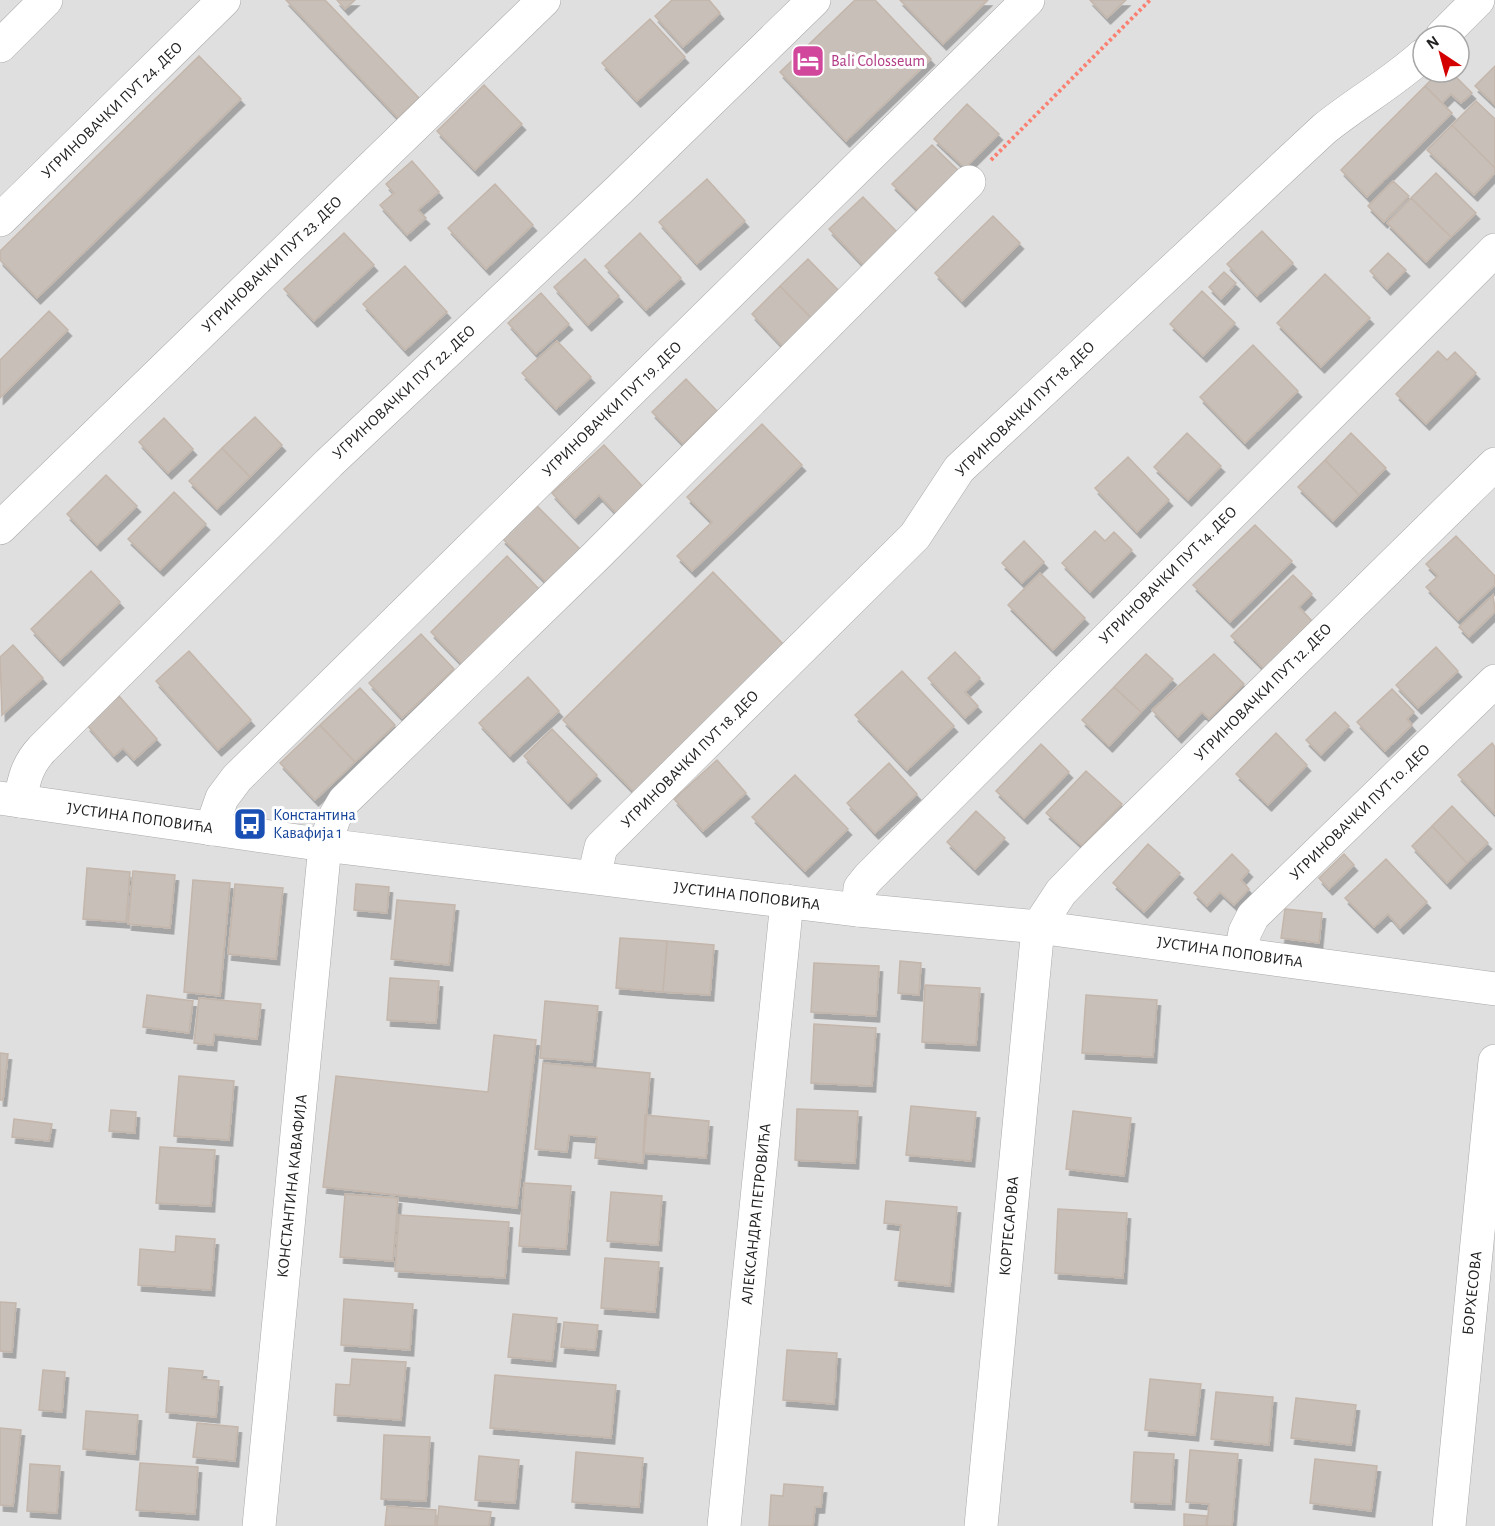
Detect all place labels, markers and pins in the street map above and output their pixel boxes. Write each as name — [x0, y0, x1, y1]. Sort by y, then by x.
hotel icon: Bali Colosseum — [790, 43, 826, 79]
place label: Bali Colosseum — [831, 53, 925, 69]
bus stop icon: Константина Кавафија 1 — [232, 806, 268, 842]
place label: Константина Кавафија 1 — [273, 807, 356, 842]

